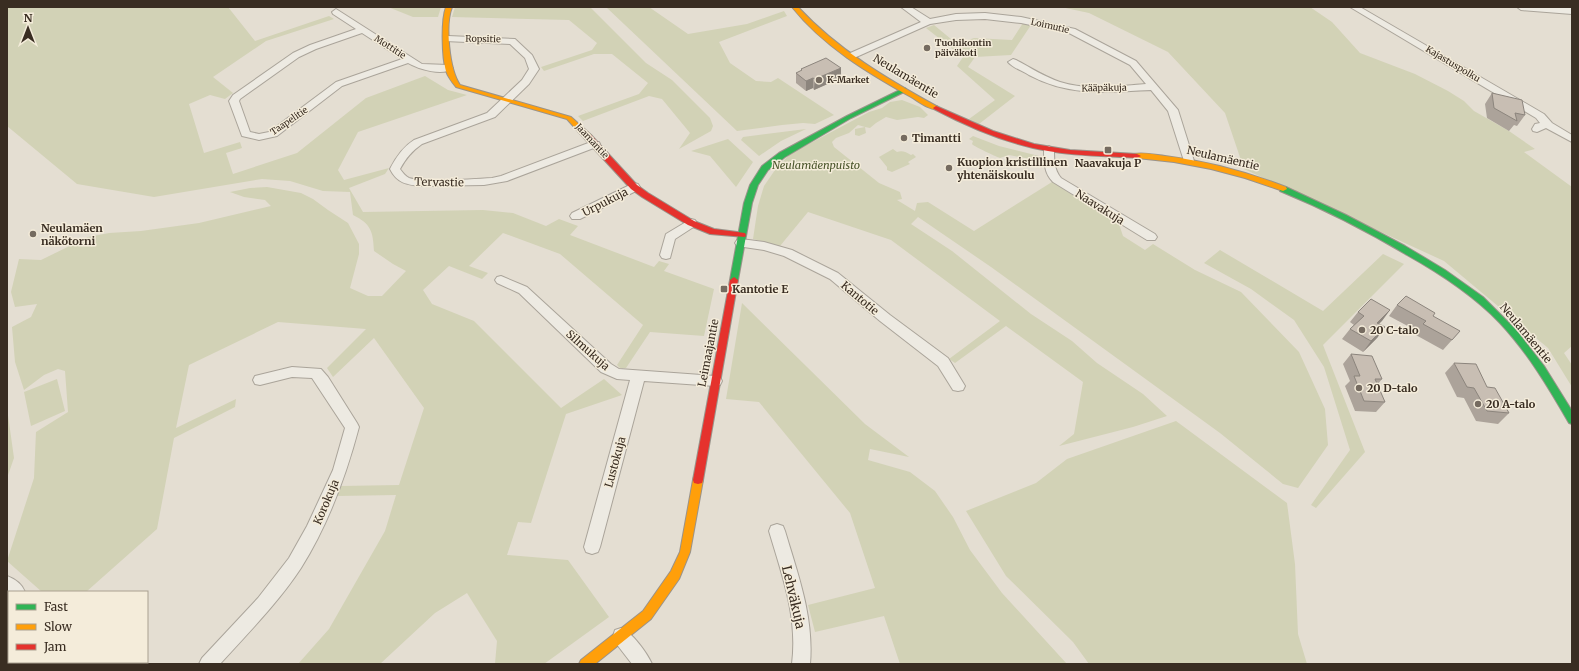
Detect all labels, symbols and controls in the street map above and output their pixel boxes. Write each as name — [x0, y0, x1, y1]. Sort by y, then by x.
north arrow — [8, 8, 48, 48]
text: N — [24, 11, 33, 25]
street label: Loimutie — [1030, 16, 1071, 35]
street label: Mottitie — [373, 32, 408, 61]
street label: Ropsitie — [465, 33, 501, 44]
place label: Tuohikontin päiväkoti — [935, 37, 991, 58]
marker: Tuohikontin päiväkoti — [922, 43, 932, 53]
street label: Kajastuspolku — [1424, 43, 1483, 84]
street label: Neulamäentie — [871, 51, 941, 101]
place label: K-Market — [827, 74, 870, 85]
marker: K-Market — [814, 75, 824, 85]
street label: Kääpäkuja — [1081, 82, 1127, 93]
street label: Taapelitie — [268, 104, 310, 137]
street label: Jaamantie — [573, 120, 611, 161]
place label: Timantti — [912, 131, 961, 145]
marker: Timantti — [899, 133, 909, 143]
street label: Neulamäentie — [1186, 143, 1261, 173]
marker: Naavakuja P — [1103, 145, 1113, 155]
place label: Kuopion kristillinen yhtenäiskoulu — [957, 155, 1068, 182]
place label: Naavakuja P — [1075, 156, 1142, 170]
park label: Neulamäenpuisto — [772, 158, 860, 172]
marker: Kuopion kristillinen yhtenäiskoulu — [944, 163, 954, 173]
street label: Tervastie — [414, 175, 464, 189]
street label: Urpukuja — [580, 185, 630, 219]
street label: Naavakuja — [1073, 186, 1127, 228]
place label: Neulamäen näkötorni — [41, 221, 103, 248]
marker: Neulamäen näkötorni — [28, 229, 38, 239]
street label: Kantotie — [838, 278, 882, 318]
place label: Kantotie E — [732, 282, 789, 296]
marker: Kantotie E — [719, 284, 729, 294]
street label: Neulamäentie — [1497, 300, 1555, 366]
street label: Leimaajantie — [695, 318, 721, 388]
place label: 20 C-talo — [1370, 323, 1419, 337]
marker: 20 C-talo — [1357, 325, 1367, 335]
street label: Silmukuja — [563, 327, 613, 373]
place label: 20 D-talo — [1367, 381, 1418, 395]
marker: 20 D-talo — [1354, 383, 1364, 393]
place label: 20 A-talo — [1486, 397, 1536, 411]
marker: 20 A-talo — [1473, 399, 1483, 409]
street label: Lustokuja — [601, 435, 629, 489]
street label: Korokuja — [310, 477, 342, 527]
street label: Lehväkuja — [778, 564, 809, 630]
legend — [8, 591, 148, 663]
text: Fast — [44, 599, 68, 614]
text: Slow — [44, 619, 73, 634]
text: Jam — [43, 639, 67, 654]

